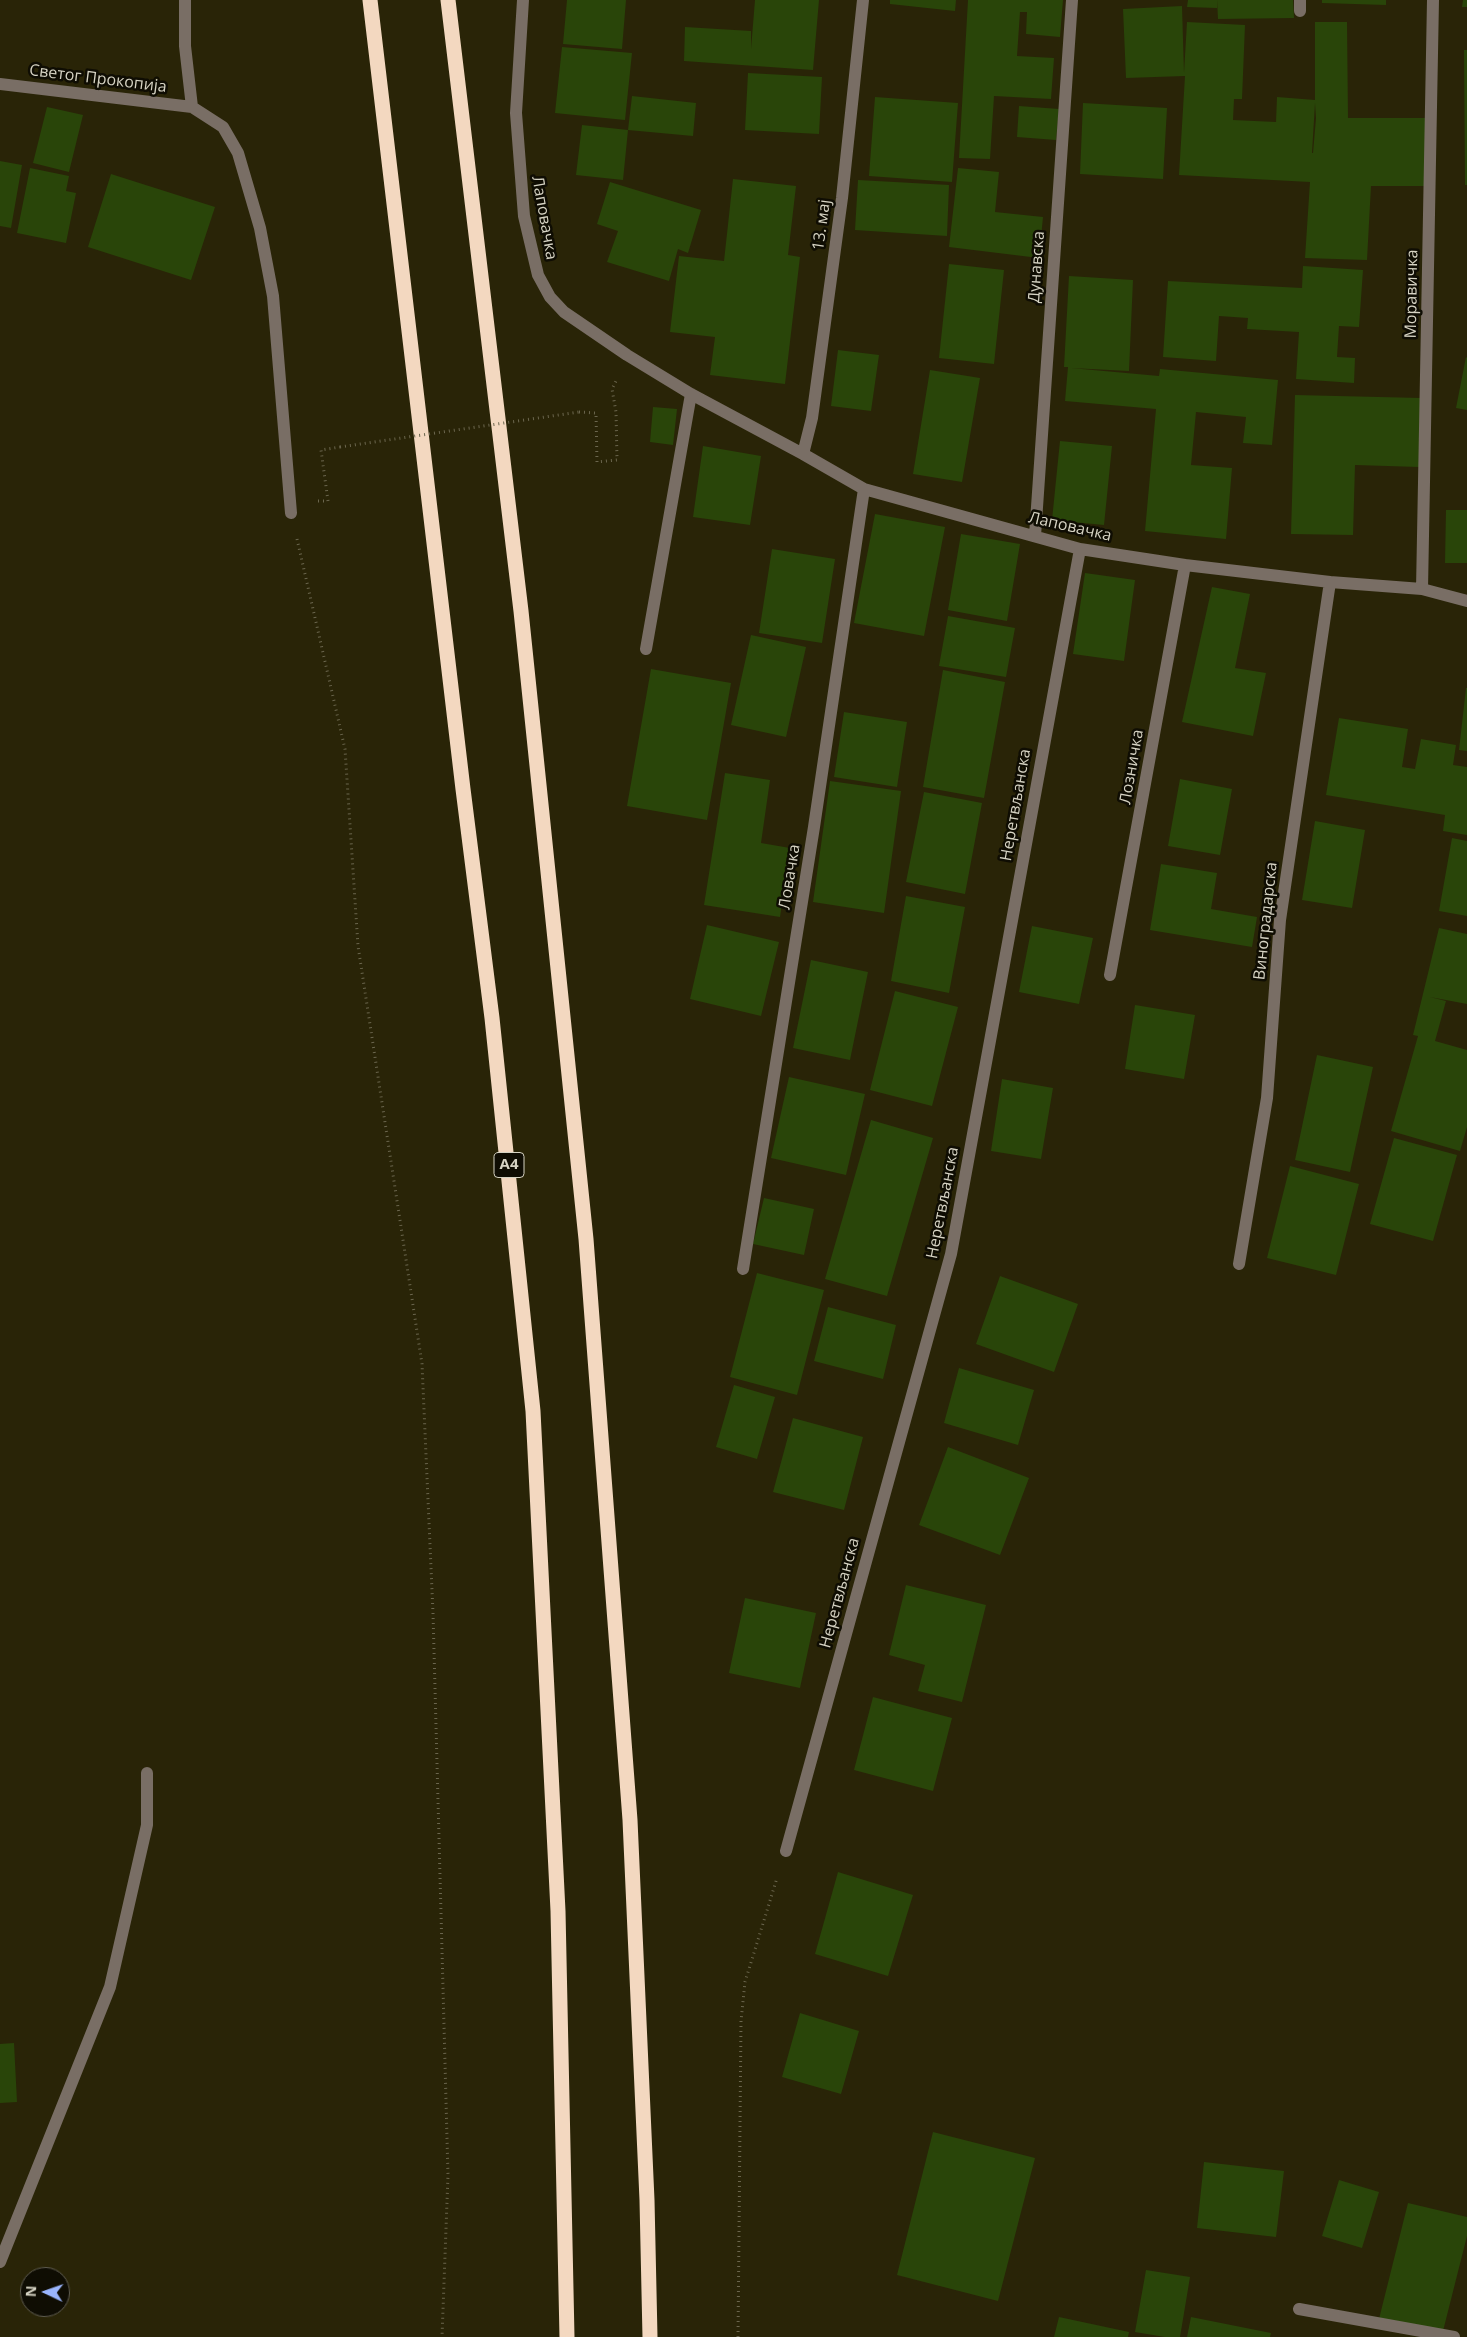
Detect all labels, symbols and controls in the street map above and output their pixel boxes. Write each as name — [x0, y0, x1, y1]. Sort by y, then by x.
street label: Светог Прокопија — [28, 61, 168, 97]
street label: Лаповачка — [527, 175, 561, 261]
street label: 13. мај — [809, 198, 835, 252]
street label: Дунавска — [1025, 230, 1049, 304]
street label: Моравичка — [1402, 249, 1422, 339]
street label: Лаповачка — [1027, 508, 1113, 546]
street label: Лозничка — [1116, 728, 1148, 806]
street label: Неретвљанска — [997, 747, 1035, 863]
street label: Ловачка — [775, 843, 805, 911]
street label: Виноградарска — [1250, 861, 1282, 981]
street label: Неретвљанска — [923, 1145, 963, 1261]
road number: A4 — [494, 1152, 524, 1178]
street label: Неретвљанска — [816, 1536, 864, 1650]
north arrow — [20, 2267, 70, 2317]
text: N — [21, 2285, 40, 2297]

